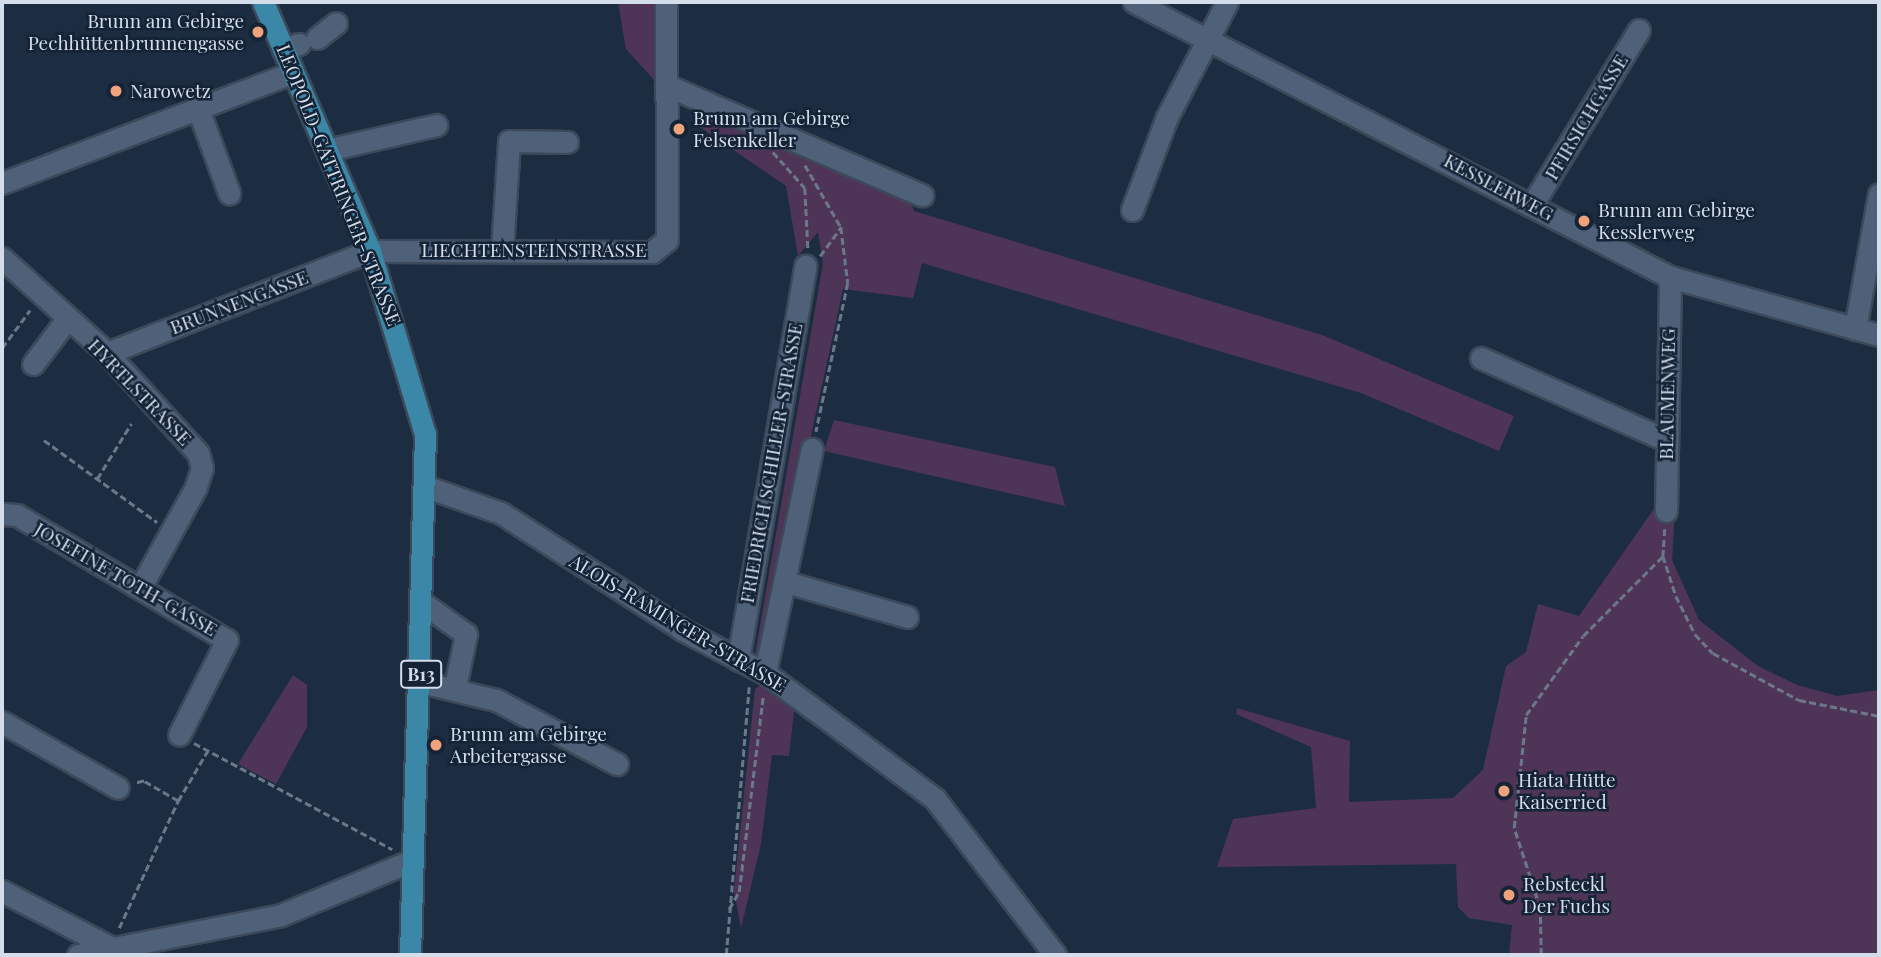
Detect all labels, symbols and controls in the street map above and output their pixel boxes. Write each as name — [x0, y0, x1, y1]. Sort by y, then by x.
place label: Brunn am Gebirge Pechhüttenbrunnengasse — [28, 10, 244, 54]
marker: Brunn am Gebirge Pechhüttenbrunnengasse — [250, 24, 266, 40]
street label: LEOPOLD-GATTRINGER-STRASSE — [272, 41, 406, 329]
street label: PFIRSICHGASSE — [1540, 50, 1632, 184]
place label: Narowetz — [130, 80, 211, 102]
marker: Narowetz — [108, 83, 124, 99]
place label: Brunn am Gebirge Felsenkeller — [693, 107, 850, 151]
marker: Brunn am Gebirge Felsenkeller — [671, 121, 687, 137]
street label: KESSLERWEG — [1440, 149, 1558, 225]
place label: Brunn am Gebirge Kesslerweg — [1598, 199, 1755, 243]
marker: Brunn am Gebirge Kesslerweg — [1576, 213, 1592, 229]
street label: LIECHTENSTEINSTRASSE — [421, 239, 647, 261]
street label: BRUNNENGASSE — [167, 265, 311, 339]
street label: FRIEDRICH SCHILLER-STRASSE — [735, 321, 807, 605]
street label: BLAUMENWEG — [1654, 328, 1680, 460]
street label: HYRTLSTRASSE — [83, 334, 197, 450]
street label: JOSEFINE TOTH-GASSE — [30, 517, 222, 641]
street label: ALOIS-RAMINGER-STRASSE — [566, 549, 790, 697]
road number: B13 — [400, 660, 442, 688]
place label: Brunn am Gebirge Arbeitergasse — [450, 723, 607, 767]
marker: Brunn am Gebirge Arbeitergasse — [428, 737, 444, 753]
place label: Hiata Hütte Kaiserried — [1518, 769, 1616, 813]
marker: Hiata Hütte Kaiserried — [1496, 783, 1512, 799]
place label: Rebsteckl Der Fuchs — [1523, 873, 1610, 917]
marker: Rebsteckl Der Fuchs — [1501, 887, 1517, 903]

